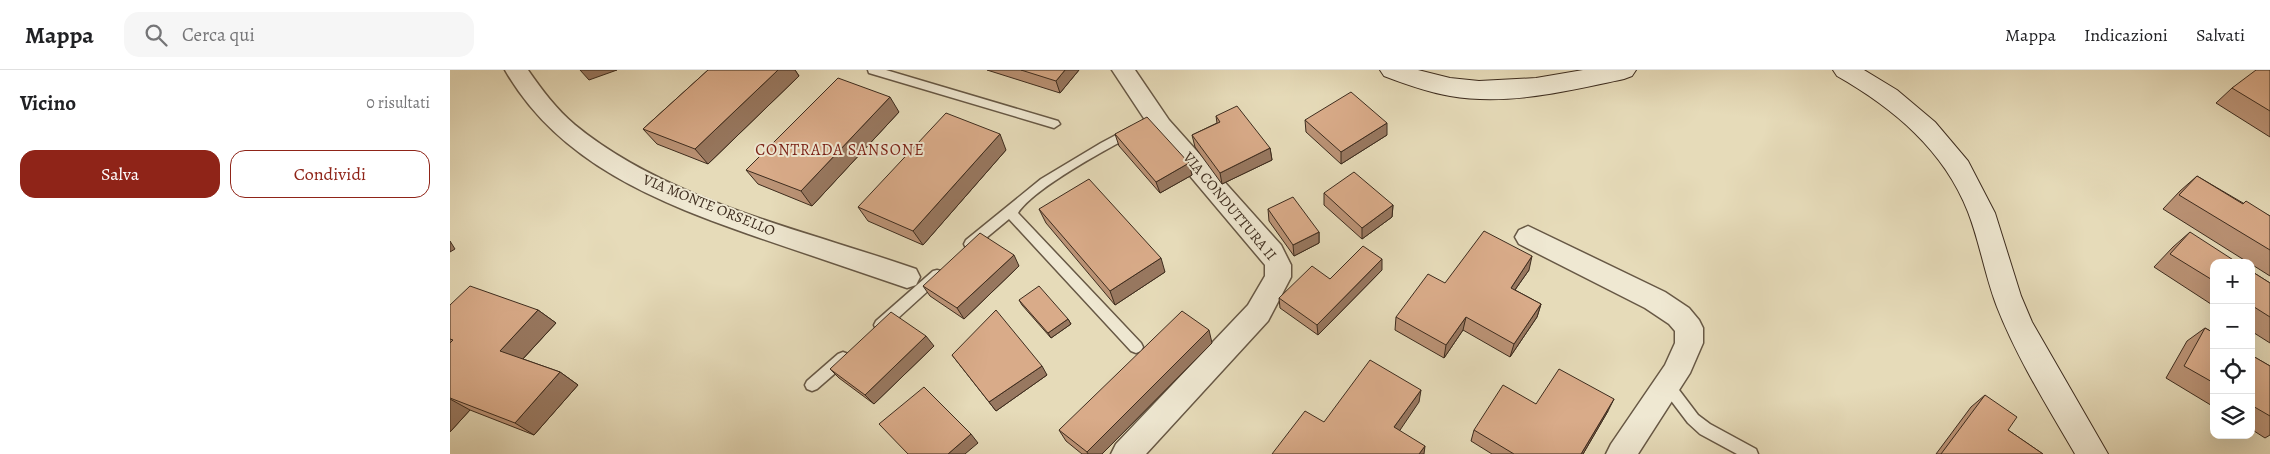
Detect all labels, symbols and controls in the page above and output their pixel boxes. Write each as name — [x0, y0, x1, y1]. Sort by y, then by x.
search box — [124, 12, 474, 57]
text: Mappa — [25, 19, 94, 51]
icon: search — [142, 21, 170, 49]
text: Cerca qui — [182, 22, 255, 48]
text: Mappa — [2005, 23, 2056, 47]
text: Indicazioni — [2084, 23, 2168, 47]
text: Salvati — [2196, 23, 2245, 47]
text: Vicino — [20, 89, 76, 117]
text: 0 risultati — [366, 92, 430, 114]
district label: CONTRADA SANSONE — [755, 139, 925, 161]
street label: VIA CONDUTTURA II — [1178, 147, 1281, 264]
button: Salva — [20, 150, 220, 198]
button: Condividi — [230, 150, 430, 198]
street label: VIA MONTE ORSELLO — [639, 169, 778, 241]
map controls — [2210, 259, 2255, 439]
button: + — [2210, 259, 2255, 304]
button: − — [2210, 304, 2255, 349]
button: locate — [2210, 349, 2255, 394]
button: layers — [2210, 394, 2255, 439]

